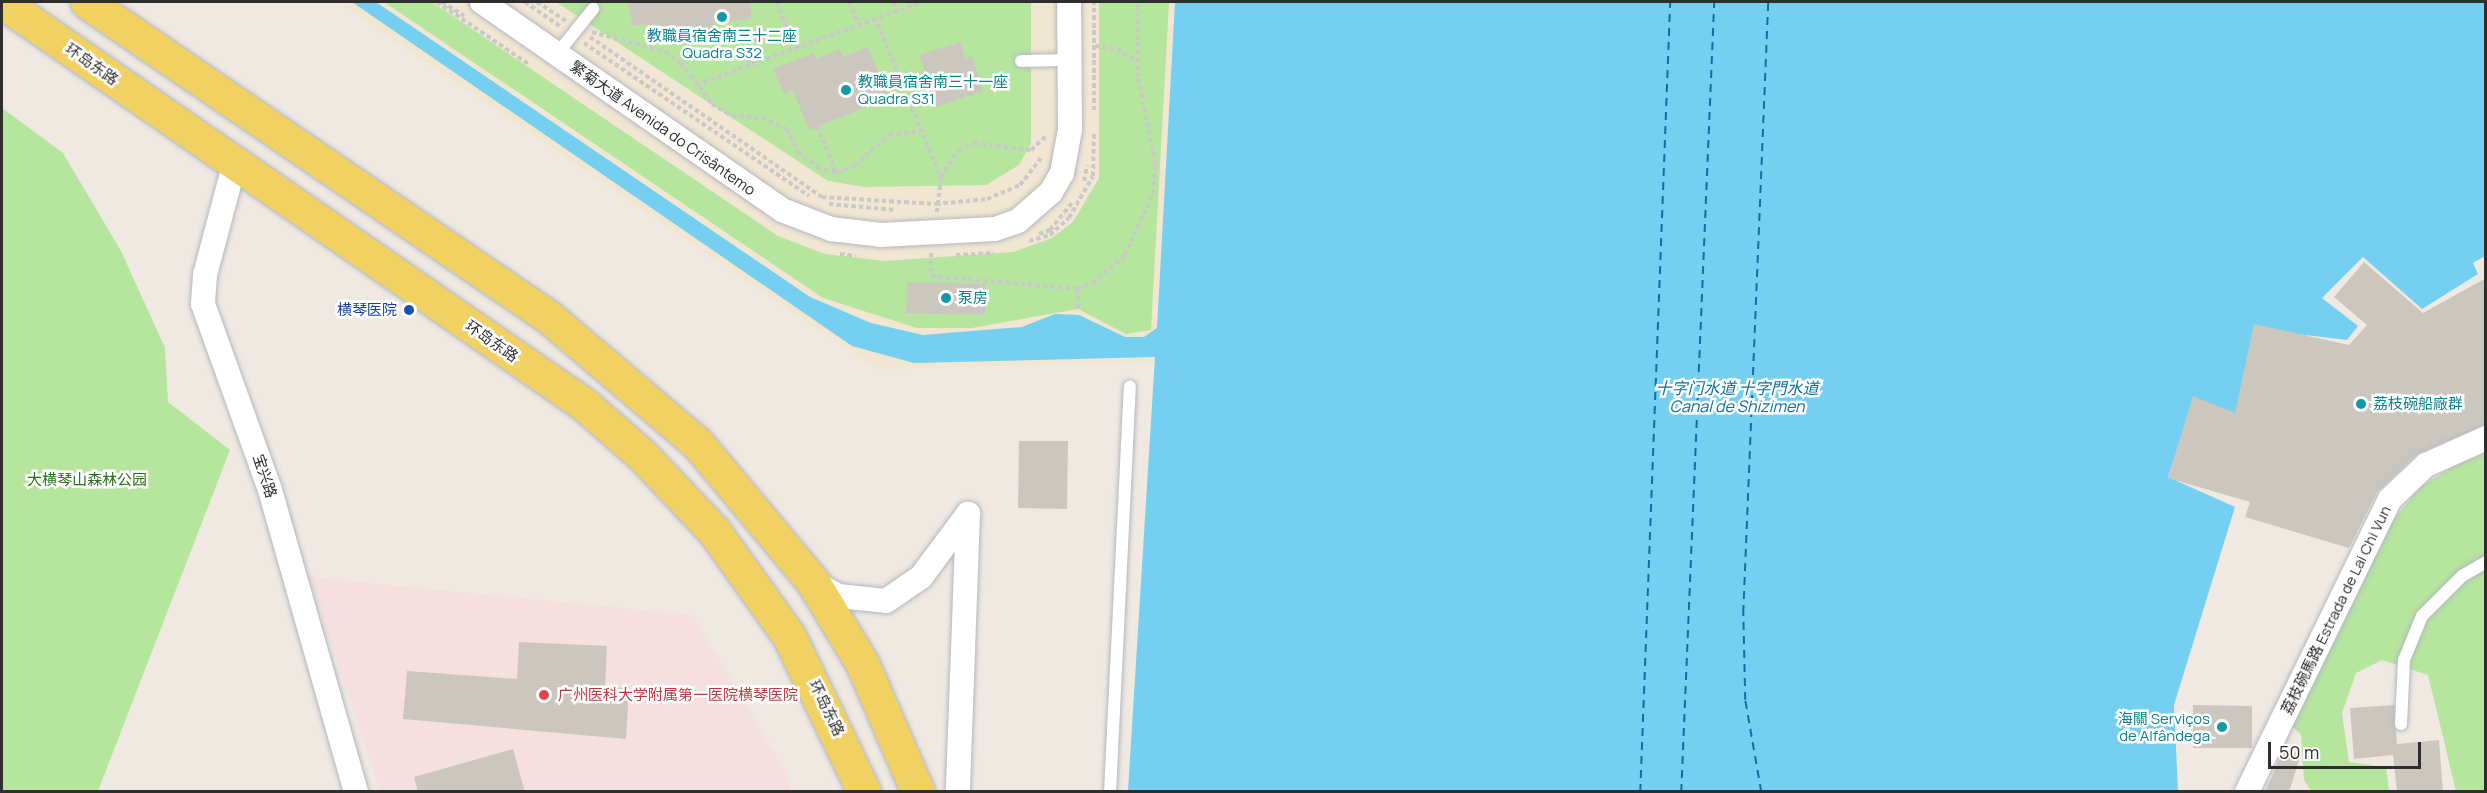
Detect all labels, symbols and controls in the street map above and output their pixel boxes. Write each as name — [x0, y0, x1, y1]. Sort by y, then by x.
marker: 教職員宿舍南三十二座 Quadra S32 — [715, 10, 729, 24]
place label: 教職員宿舍南三十二座 Quadra S32 — [647, 26, 797, 61]
street label: 环岛东路 — [62, 39, 122, 89]
street label: 繁菊大道 Avenida do Crisântemo — [567, 57, 759, 199]
place label: 教職員宿舍南三十一座 Quadra S31 — [858, 72, 1008, 107]
marker: 教職員宿舍南三十一座 Quadra S31 — [839, 83, 853, 97]
place label: 泵房 — [958, 289, 988, 307]
marker: 泵房 — [939, 291, 953, 305]
place label: 横琴医院 — [337, 301, 397, 319]
marker: 横琴医院 — [402, 303, 416, 317]
street label: 环岛东路 — [462, 316, 522, 366]
water label: 十字门水道 十字門水道 Canal de Shizimen — [1655, 378, 1819, 416]
place label: 荔枝碗船廠群 — [2373, 395, 2463, 413]
marker: 荔枝碗船廠群 — [2354, 397, 2368, 411]
street label: 宝兴路 — [249, 452, 281, 500]
park label: 大横琴山森林公园 — [27, 471, 147, 489]
street label: 荔枝碗馬路 Estrada de Lai Chi Vun — [2278, 503, 2394, 717]
street label: 环岛东路 — [806, 677, 848, 739]
marker: 广州医科大学附属第一医院横琴医院 — [535, 686, 553, 704]
place label: 广州医科大学附属第一医院横琴医院 — [558, 686, 798, 704]
place label: 海關 Serviços de Alfândega — [2118, 709, 2210, 744]
marker: 海關 Serviços de Alfândega — [2215, 720, 2229, 734]
scale bar — [2271, 730, 2424, 768]
text: 50 m — [2279, 740, 2319, 764]

